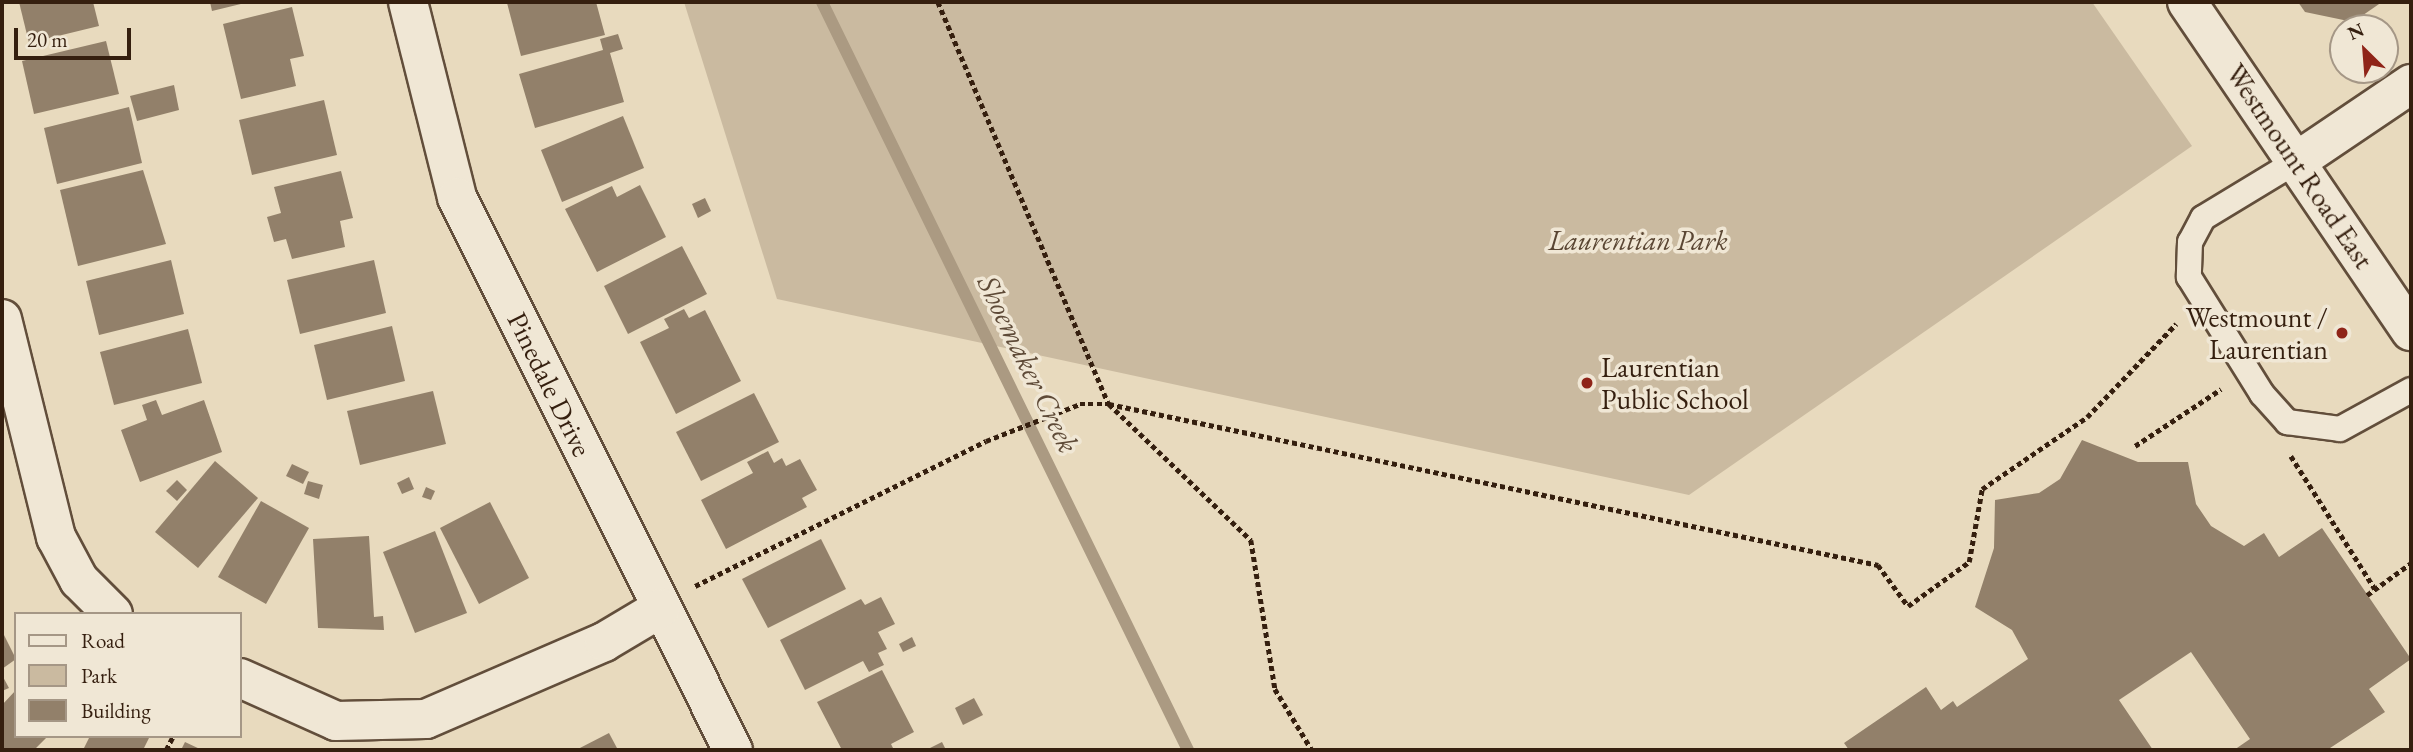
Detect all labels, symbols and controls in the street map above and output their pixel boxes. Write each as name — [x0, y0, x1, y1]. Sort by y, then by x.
scale bar — [18, 14, 135, 58]
north arrow — [2329, 14, 2399, 84]
text: N — [2344, 17, 2368, 46]
text: 20 m — [27, 26, 68, 53]
street label: Westmount Road East — [2219, 57, 2381, 275]
park label: Laurentian Park — [1548, 223, 1728, 257]
water label: Shoemaker Creek — [970, 269, 1086, 459]
place label: Westmount / Laurentian — [2186, 300, 2328, 366]
street label: Pinedale Drive — [501, 306, 599, 462]
marker: Westmount / Laurentian — [2334, 325, 2350, 341]
place label: Laurentian Public School — [1601, 350, 1749, 416]
marker: Laurentian Public School — [1579, 375, 1595, 391]
legend — [14, 612, 242, 738]
text: Road — [81, 627, 125, 654]
text: Park — [81, 662, 117, 689]
text: Building — [81, 697, 151, 724]

